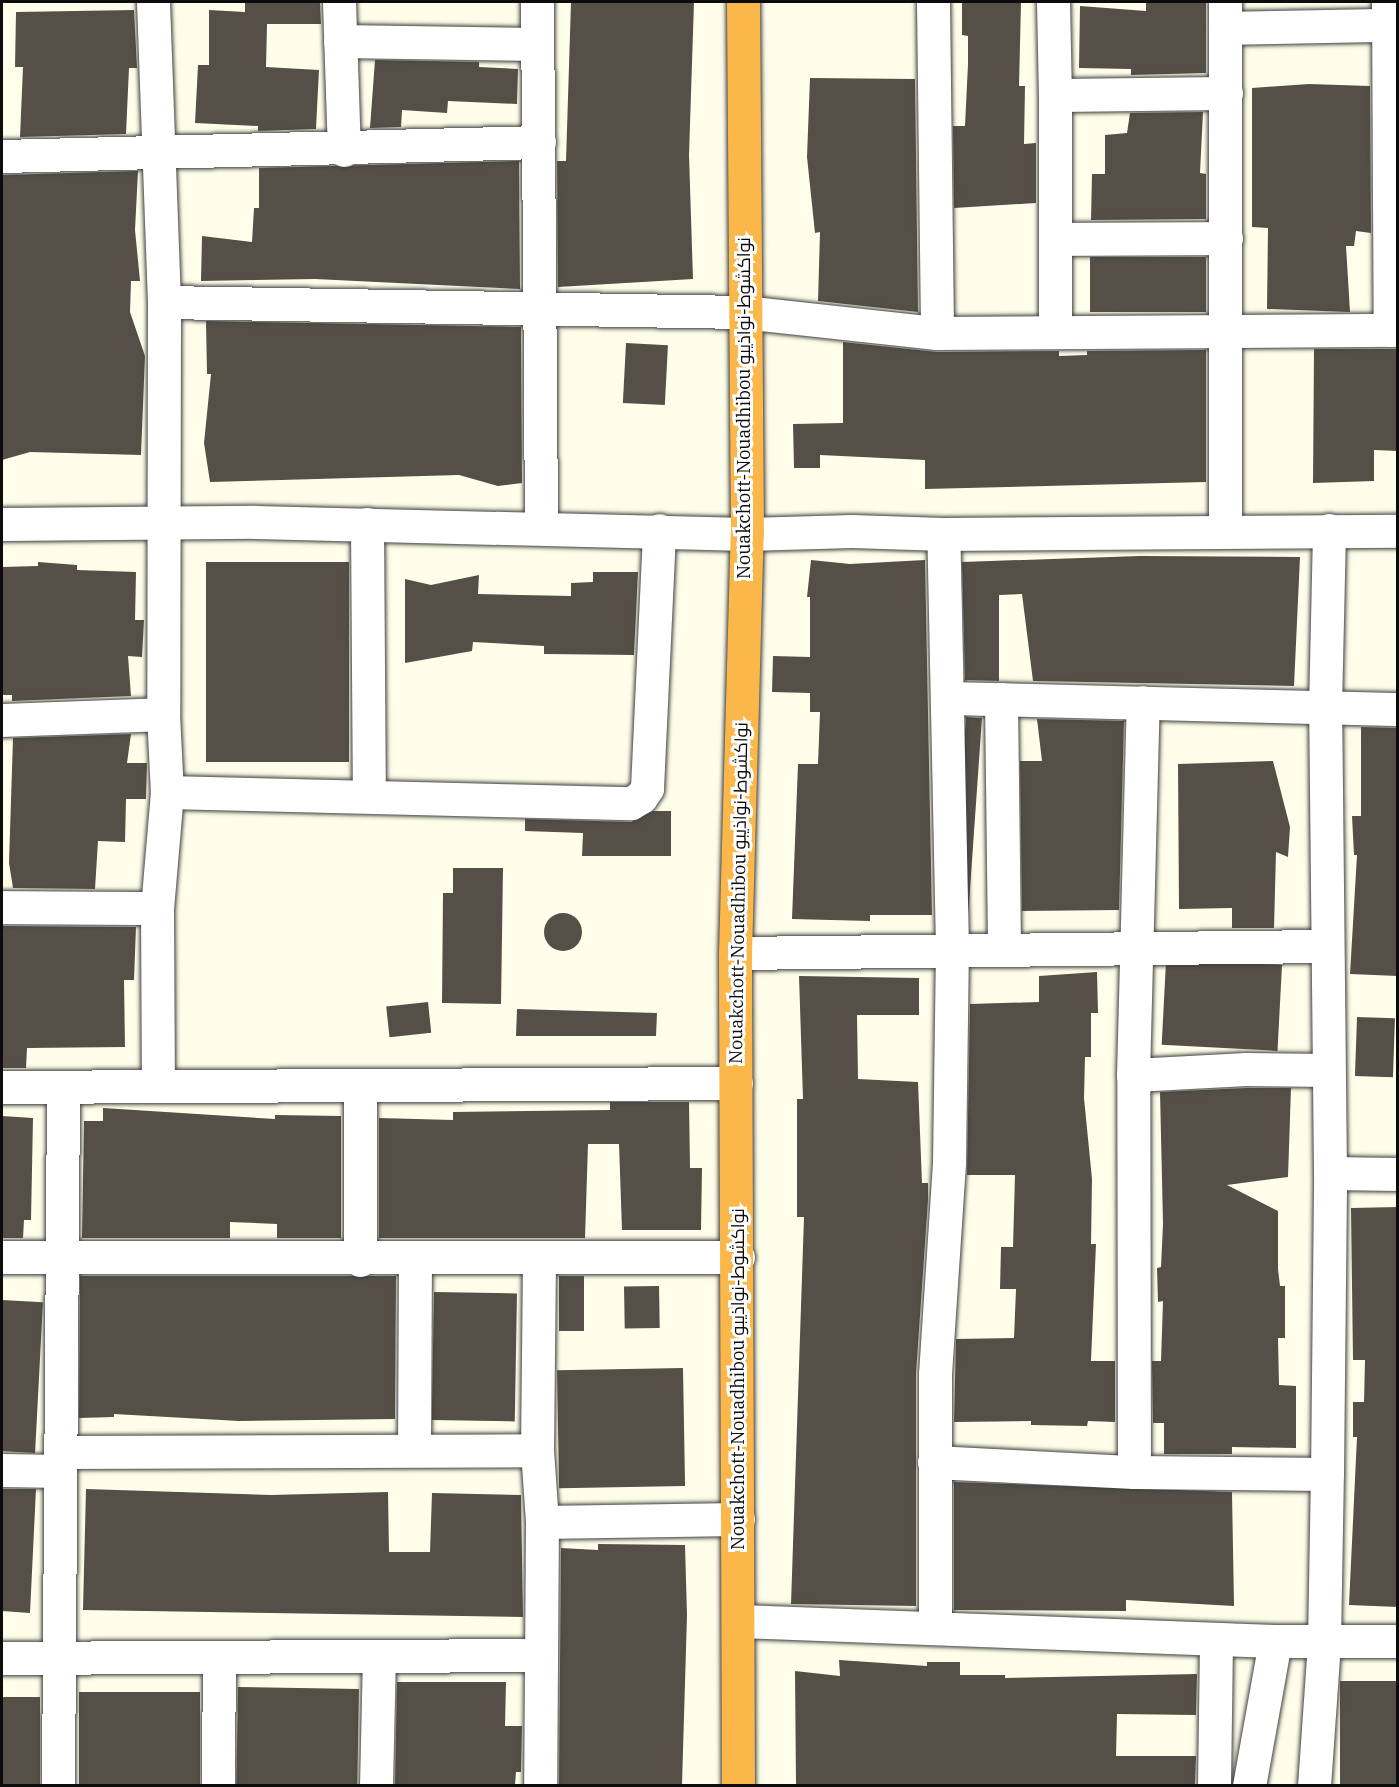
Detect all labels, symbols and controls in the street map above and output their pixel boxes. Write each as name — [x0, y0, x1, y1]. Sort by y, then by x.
street label: Nouakchott-Nouadhibou نواكشوط-نواذيبو — [733, 237, 755, 579]
street label: Nouakchott-Nouadhibou نواكشوط-نواذيبو — [725, 722, 753, 1064]
street label: Nouakchott-Nouadhibou نواكشوط-نواذيبو — [727, 1208, 749, 1550]

